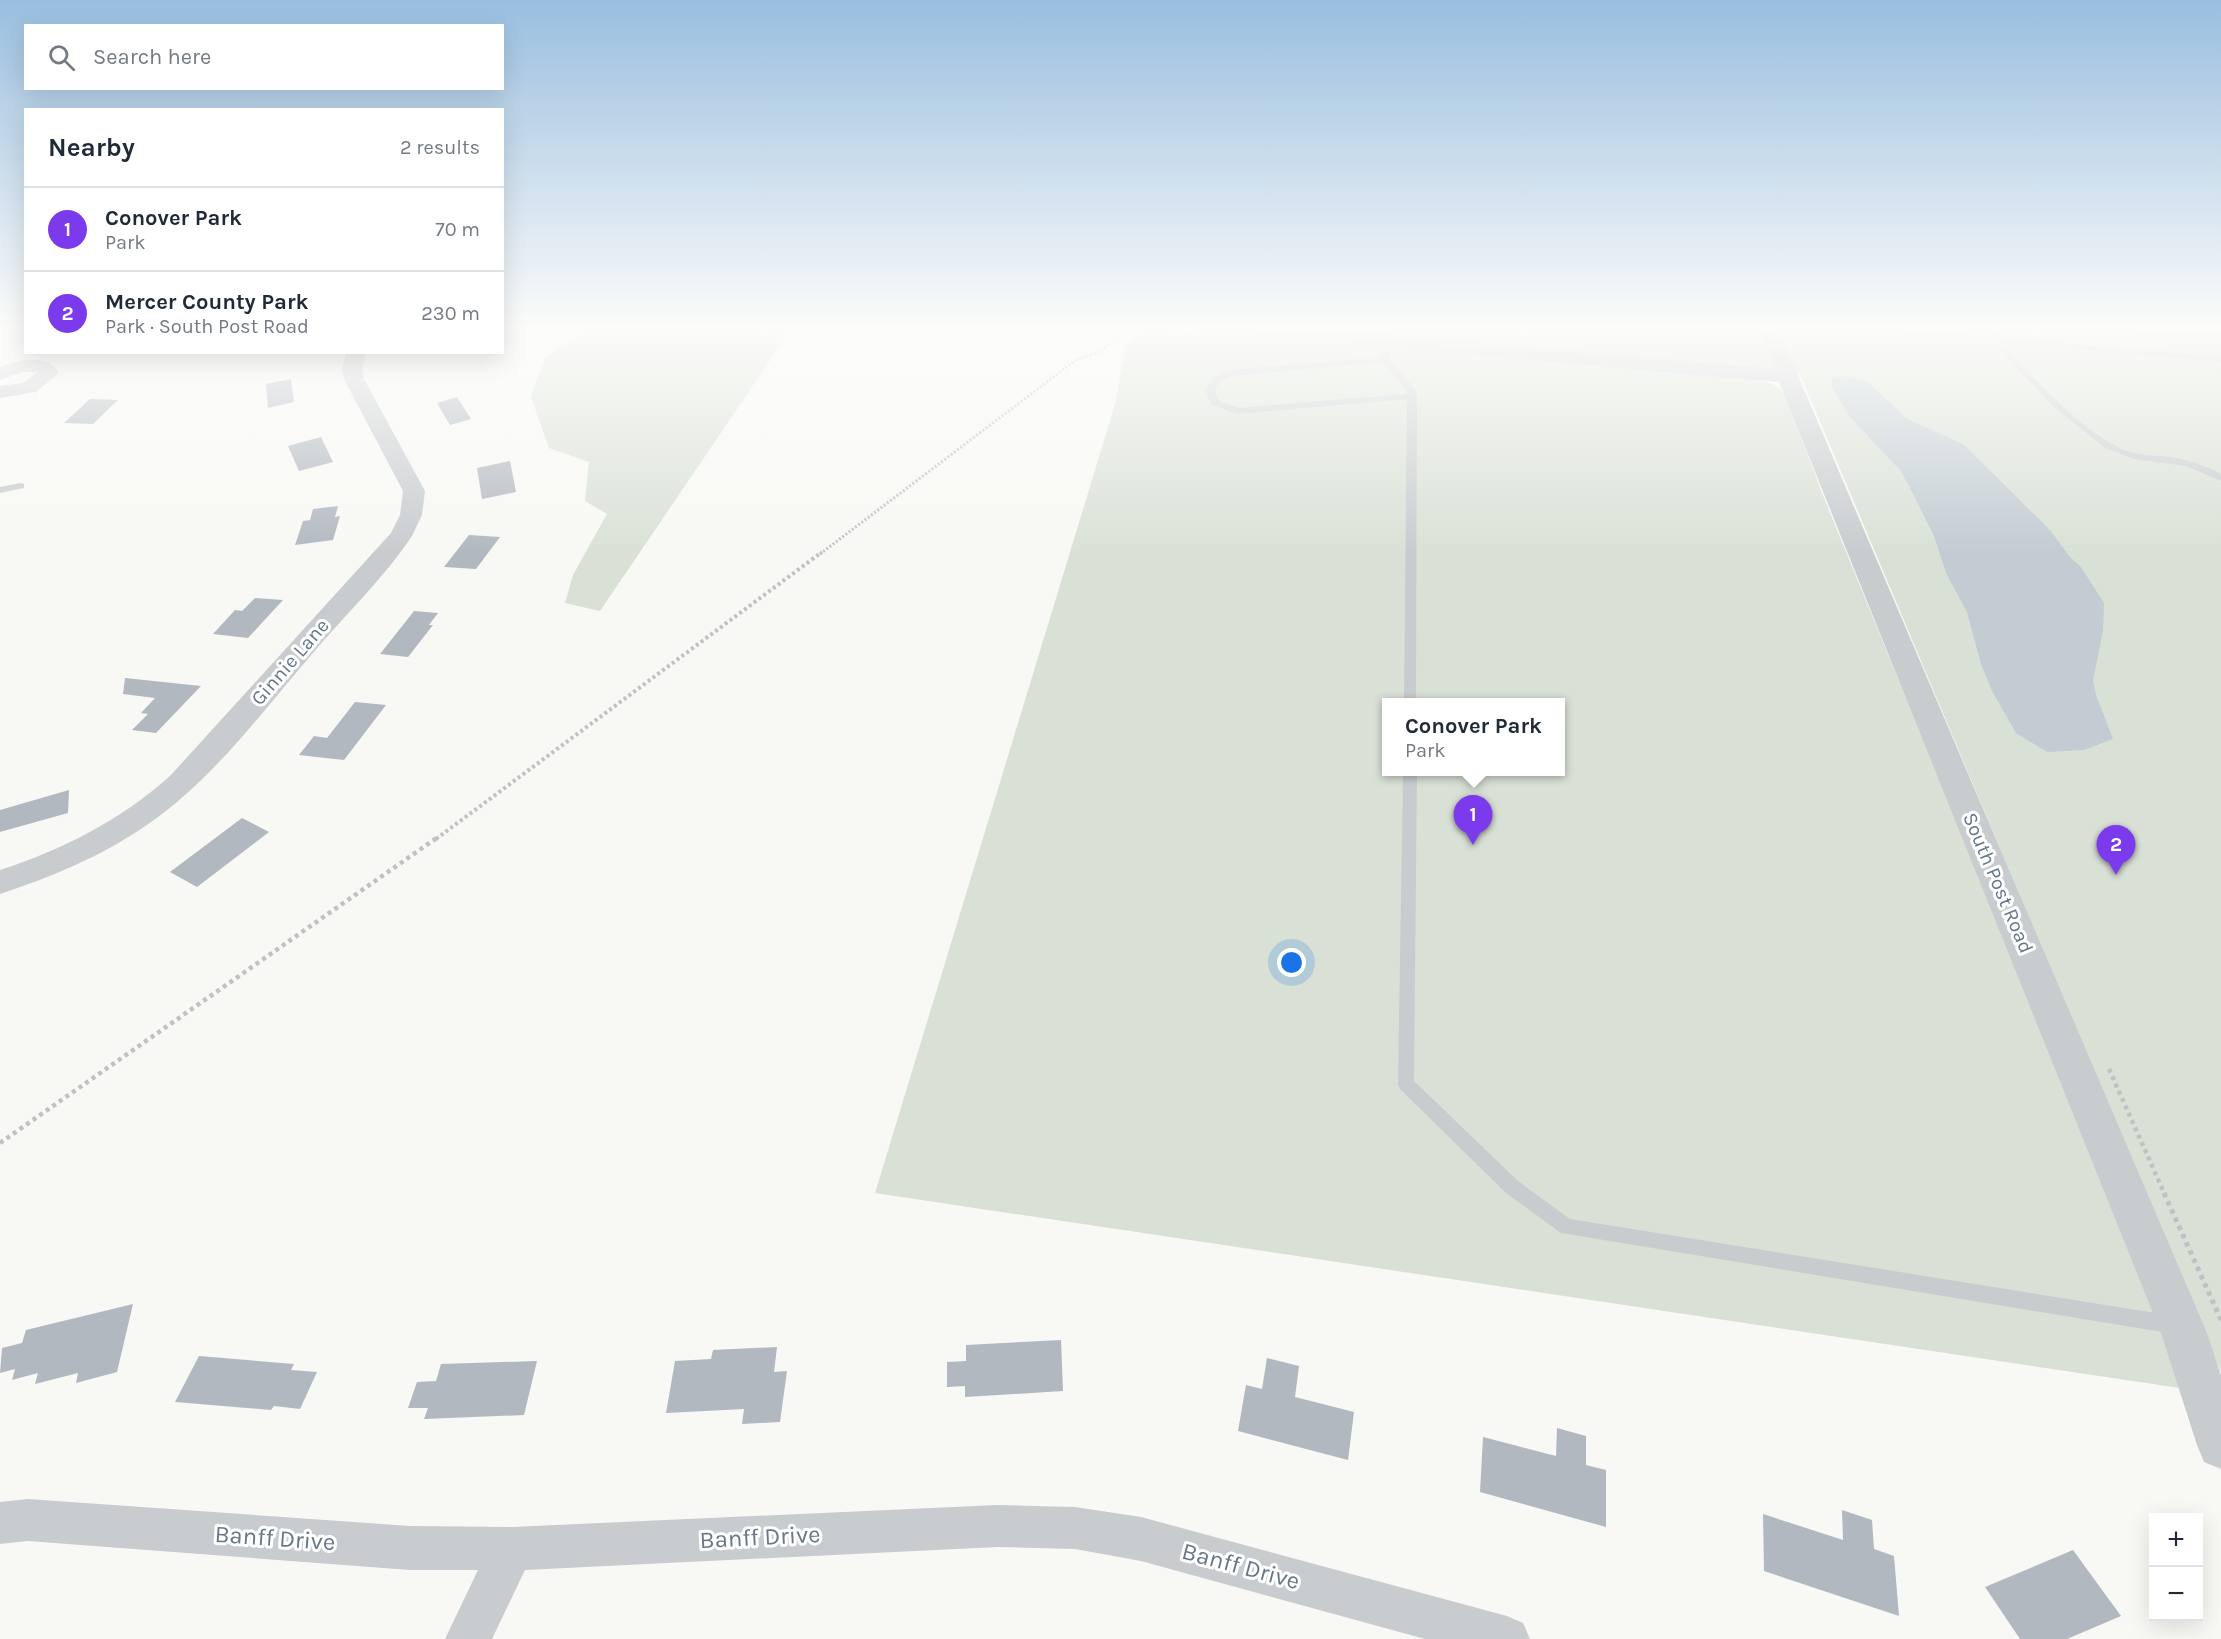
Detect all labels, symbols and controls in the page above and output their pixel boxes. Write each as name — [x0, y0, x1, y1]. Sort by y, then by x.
search box — [24, 24, 504, 90]
icon: search — [45, 41, 78, 74]
text: Search here — [93, 44, 211, 70]
text: Nearby — [48, 132, 135, 163]
text: 2 results — [400, 136, 480, 159]
text: Conover Park — [105, 205, 242, 231]
text: 1 — [64, 218, 71, 241]
text: 70 m — [435, 218, 480, 241]
text: Park — [105, 231, 146, 254]
text: Mercer County Park — [105, 289, 309, 315]
text: 2 — [61, 302, 74, 325]
text: 230 m — [421, 302, 480, 325]
text: Park · South Post Road — [105, 315, 309, 338]
street label: Ginnie Lane — [246, 614, 334, 710]
popup — [1382, 698, 1565, 776]
text: Conover Park — [1405, 713, 1542, 739]
text: Park — [1405, 739, 1446, 762]
pin: 1 — [1454, 796, 1492, 845]
street label: South Post Road — [1958, 809, 2038, 957]
pin: 2 — [2096, 826, 2136, 875]
your location — [1277, 948, 1306, 977]
map controls — [2149, 1513, 2203, 1621]
button: + — [2149, 1513, 2203, 1567]
street label: Banff Drive — [214, 1520, 336, 1556]
street label: Banff Drive — [699, 1520, 821, 1554]
street label: Banff Drive — [1179, 1537, 1303, 1595]
button: − — [2149, 1567, 2203, 1621]

